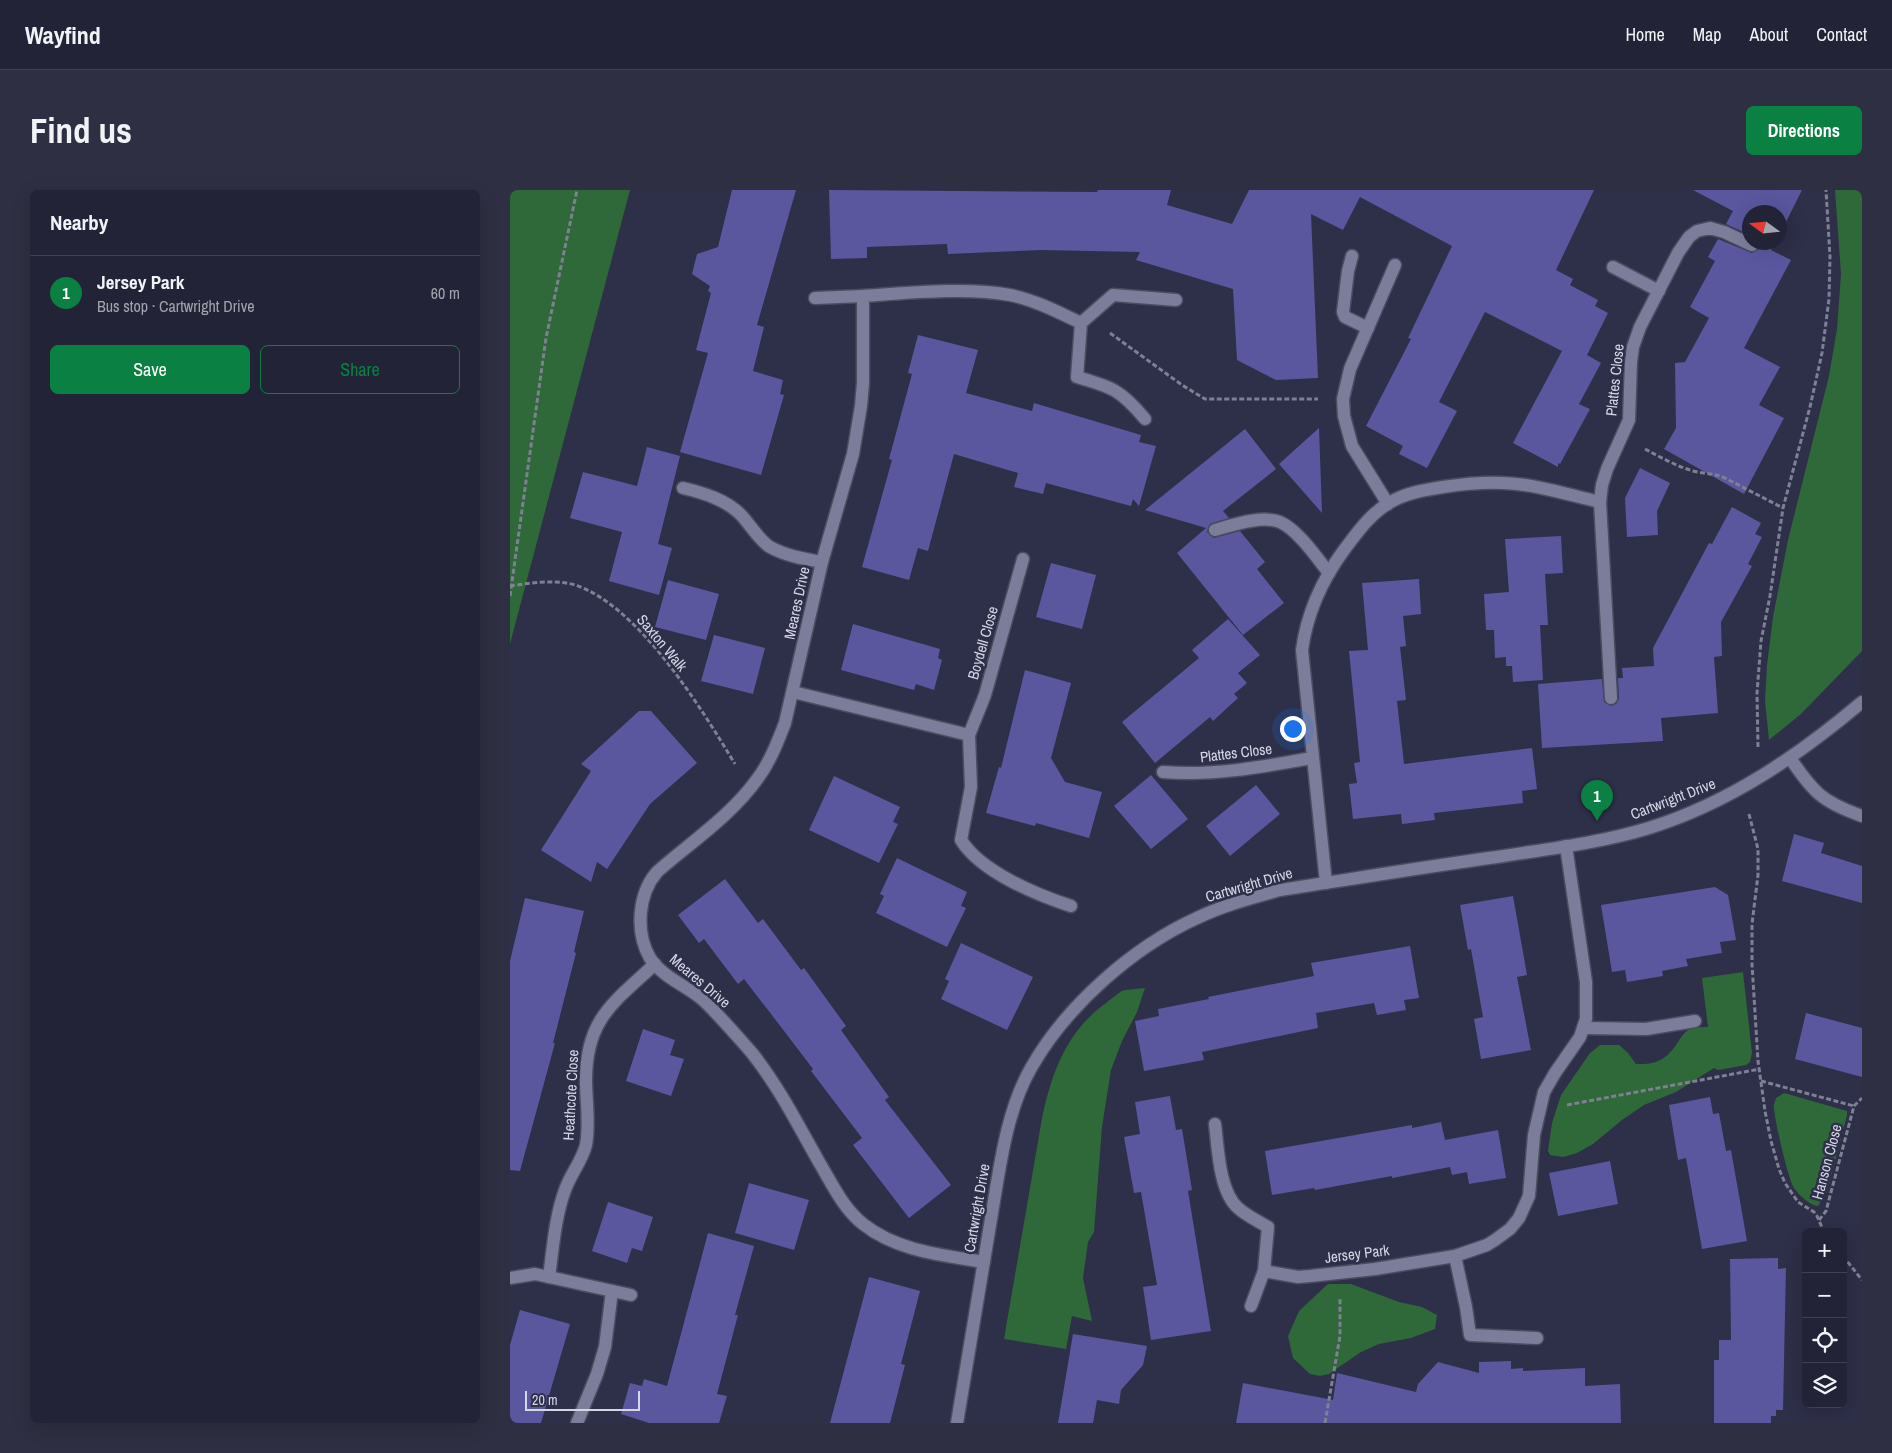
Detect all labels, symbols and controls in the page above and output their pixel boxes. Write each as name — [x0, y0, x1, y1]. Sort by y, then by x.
text: Wayfind — [25, 19, 101, 51]
text: Home — [1625, 22, 1665, 47]
text: Map — [1693, 22, 1722, 47]
text: About — [1750, 22, 1788, 47]
text: Contact — [1816, 22, 1867, 47]
button: Directions — [1746, 106, 1862, 155]
text: Find us — [30, 107, 132, 154]
north arrow — [1742, 205, 1787, 250]
text: Nearby — [50, 208, 108, 237]
text: Jersey Park — [97, 269, 185, 295]
text: 1 — [62, 282, 70, 304]
text: 60 m — [431, 282, 460, 304]
text: Bus stop · Cartwright Drive — [97, 295, 255, 317]
street label: Plattes Close — [1600, 343, 1629, 417]
button: Save — [50, 345, 250, 394]
button: Share — [260, 345, 460, 394]
street label: Meares Drive — [779, 564, 814, 641]
street label: Boydell Close — [962, 604, 1003, 682]
street label: Saxton Walk — [632, 610, 693, 676]
your location — [1280, 716, 1306, 742]
street label: Plattes Close — [1199, 738, 1273, 767]
street label: Cartwright Drive — [1627, 773, 1719, 824]
pin: 1 — [1581, 780, 1613, 821]
street label: Cartwright Drive — [1203, 862, 1295, 907]
street label: Meares Drive — [665, 949, 735, 1012]
street label: Heathcote Close — [558, 1049, 583, 1141]
street label: Hanson Close — [1806, 1122, 1847, 1202]
street label: Cartwright Drive — [958, 1162, 995, 1254]
map controls — [1802, 1228, 1847, 1408]
button: + — [1802, 1228, 1847, 1273]
street label: Jersey Park — [1323, 1239, 1391, 1268]
button: − — [1802, 1273, 1847, 1318]
button: locate — [1802, 1318, 1847, 1363]
button: layers — [1802, 1363, 1847, 1408]
scale bar — [525, 1388, 640, 1411]
text: 20 m — [532, 1391, 558, 1409]

